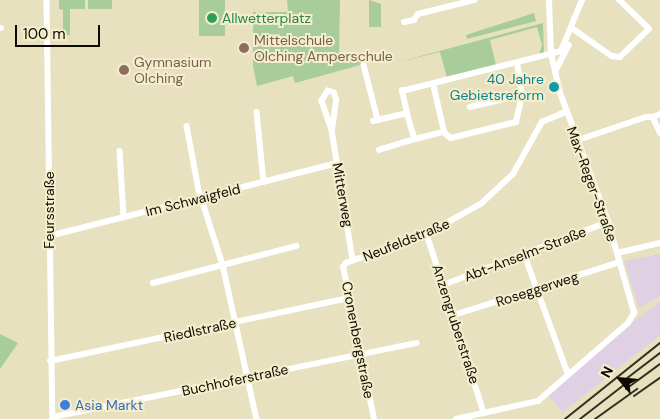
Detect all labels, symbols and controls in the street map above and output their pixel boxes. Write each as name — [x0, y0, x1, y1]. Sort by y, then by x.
place label: Allwetterplatz — [222, 10, 311, 26]
marker: Allwetterplatz — [206, 12, 218, 24]
scale bar — [18, 15, 102, 47]
text: 100 m — [23, 24, 66, 44]
place label: Mittelschule Olching Amperschule — [254, 32, 393, 64]
marker: Mittelschule Olching Amperschule — [238, 42, 250, 54]
place label: Gymnasium Olching — [134, 54, 211, 86]
marker: Gymnasium Olching — [118, 64, 130, 76]
place label: 40 Jahre Gebietsreform — [450, 71, 544, 104]
marker: 40 Jahre Gebietsreform — [548, 81, 560, 93]
street label: Max-Reger-Straße — [563, 124, 621, 244]
street label: Mitterweg — [329, 161, 357, 229]
street label: Feursstraße — [41, 171, 57, 249]
street label: Im Schwaigfeld — [144, 180, 242, 220]
street label: Neufeldstraße — [360, 215, 452, 265]
street label: Abt-Anselm-Straße — [462, 223, 588, 285]
street label: Anzengruberstraße — [429, 262, 483, 386]
street label: Roseggerweg — [494, 268, 580, 310]
street label: Cronenbergstraße — [338, 280, 378, 400]
street label: Riedlstraße — [162, 314, 238, 346]
north arrow — [595, 354, 645, 404]
street label: Buchhoferstraße — [180, 361, 290, 399]
text: N — [596, 363, 617, 381]
place label: Asia Markt — [75, 397, 143, 413]
marker: Asia Markt — [59, 399, 71, 411]

